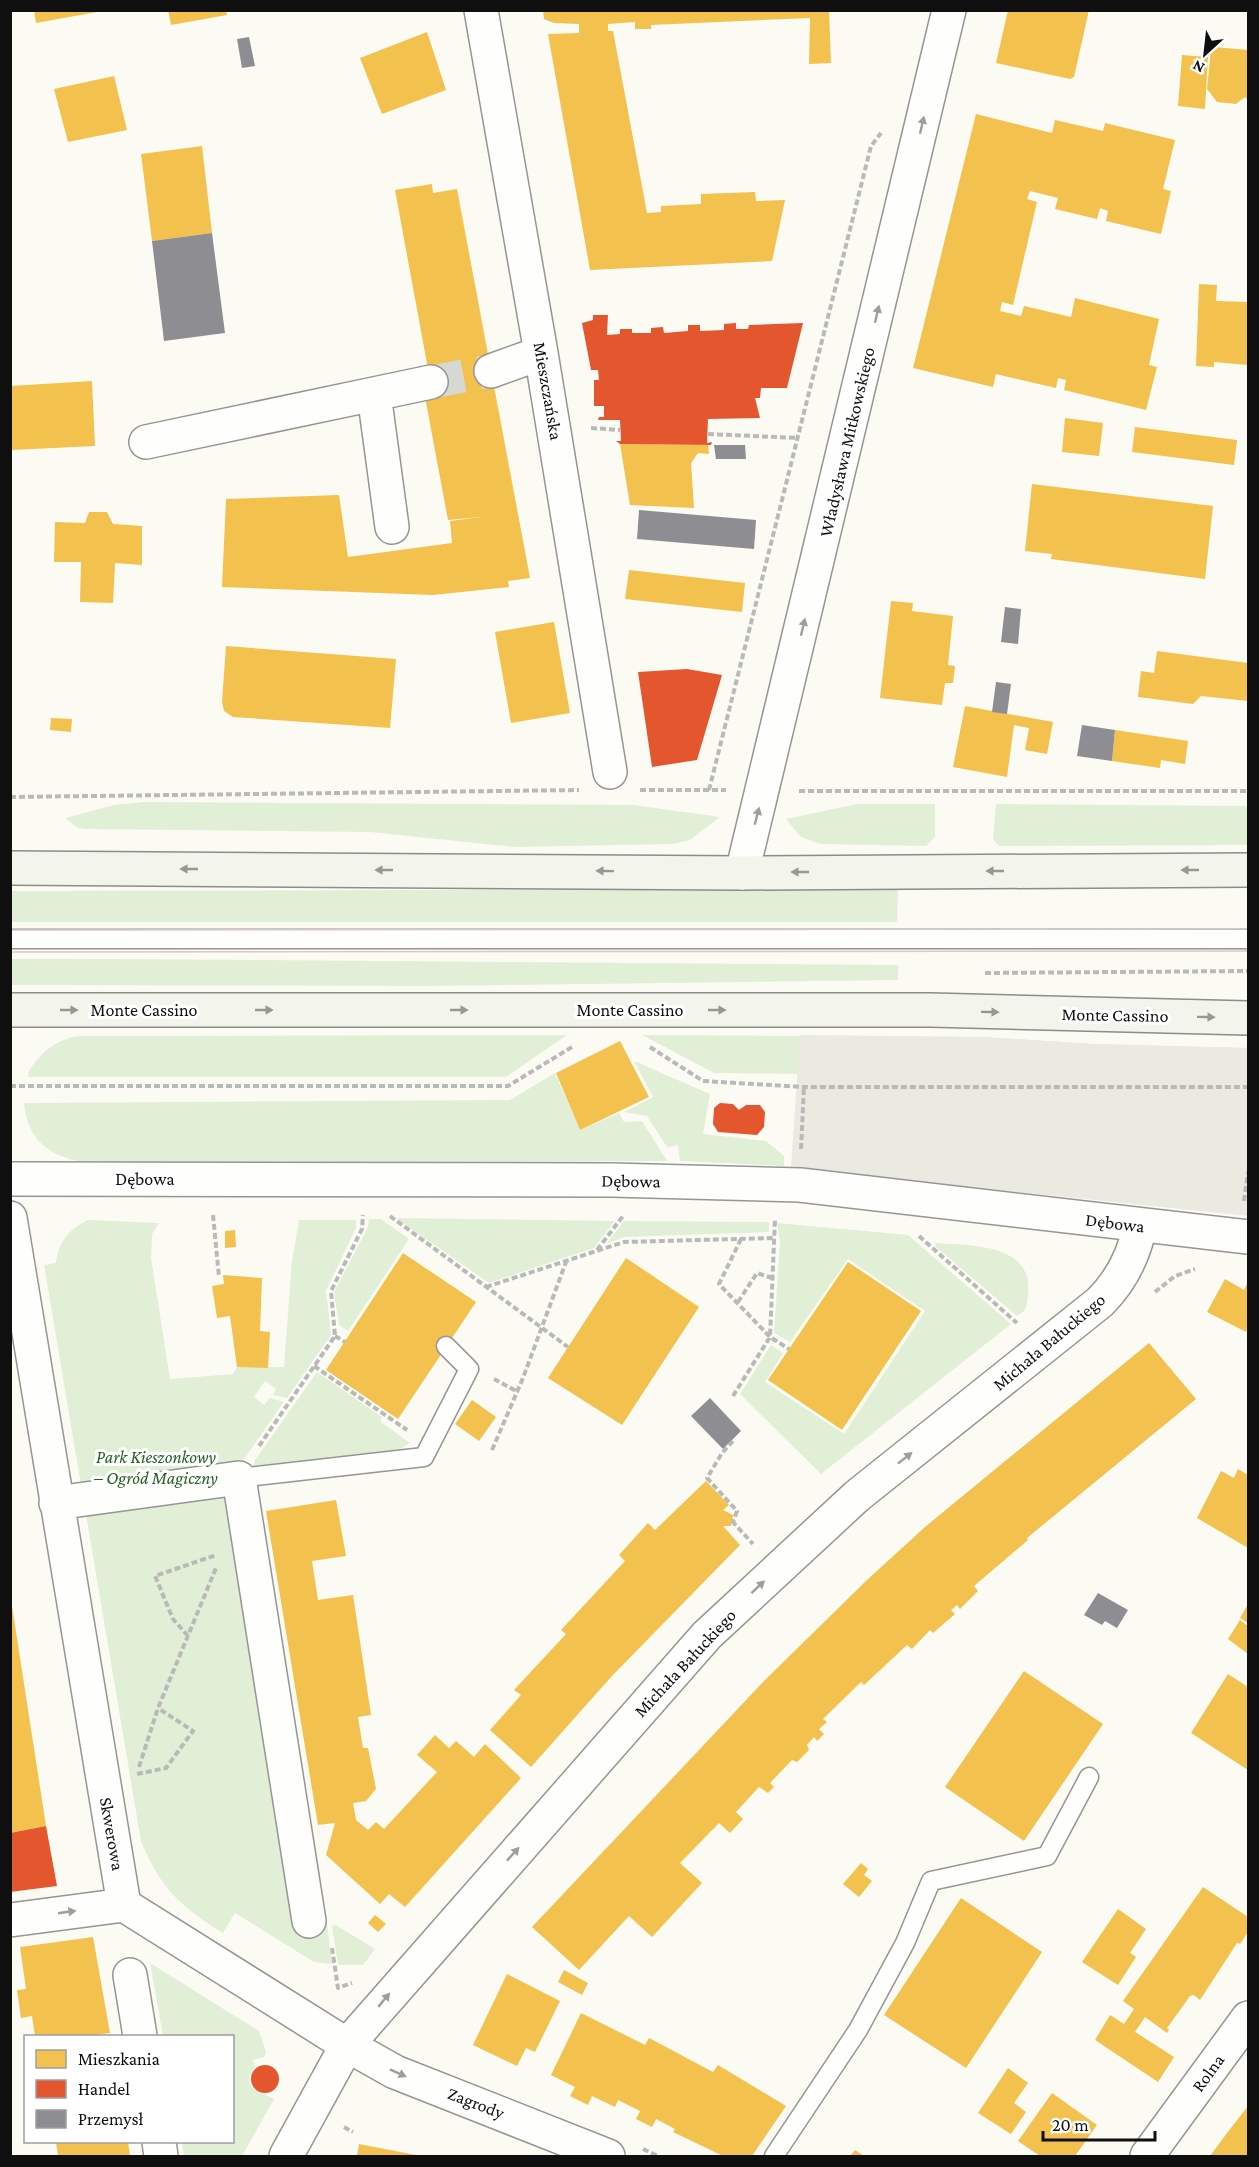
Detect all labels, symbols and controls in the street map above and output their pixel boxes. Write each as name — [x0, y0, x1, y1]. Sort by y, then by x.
north arrow — [1175, 24, 1235, 84]
text: N — [1190, 57, 1207, 77]
one-way arrow — [918, 115, 927, 134]
one-way arrow — [873, 304, 882, 323]
street label: Mieszczańska — [530, 340, 566, 442]
street label: Władysława Mitkowskiego — [815, 345, 879, 539]
one-way arrow — [798, 617, 808, 636]
one-way arrow — [753, 807, 762, 825]
one-way arrow — [180, 864, 199, 873]
one-way arrow — [375, 865, 394, 875]
one-way arrow — [1181, 865, 1200, 875]
one-way arrow — [596, 866, 615, 876]
one-way arrow — [986, 866, 1005, 876]
one-way arrow — [791, 867, 810, 877]
street label: Monte Cassino — [91, 1000, 198, 1020]
street label: Monte Cassino — [577, 1000, 684, 1020]
street label: Monte Cassino — [1061, 1004, 1169, 1026]
one-way arrow — [59, 1005, 78, 1015]
one-way arrow — [254, 1005, 273, 1015]
one-way arrow — [449, 1005, 468, 1015]
one-way arrow — [707, 1005, 726, 1015]
one-way arrow — [980, 1007, 999, 1017]
one-way arrow — [1196, 1012, 1215, 1021]
street label: Dębowa — [115, 1169, 175, 1189]
street label: Dębowa — [601, 1170, 661, 1192]
street label: Dębowa — [1084, 1209, 1146, 1237]
street label: Michała Bałuckiego — [989, 1289, 1109, 1395]
park label: Park Kieszonkowy – Ogród Magiczny — [93, 1447, 218, 1488]
one-way arrow — [897, 1453, 912, 1465]
one-way arrow — [751, 1580, 766, 1594]
street label: Michała Bałuckiego — [630, 1605, 740, 1721]
street label: Skwerowa — [96, 1796, 128, 1872]
one-way arrow — [506, 1847, 519, 1862]
one-way arrow — [58, 1908, 77, 1917]
one-way arrow — [377, 1993, 390, 2008]
legend — [24, 2035, 234, 2143]
text: Mieszkania — [78, 2049, 160, 2069]
street label: Rolna — [1188, 2050, 1228, 2096]
one-way arrow — [390, 2068, 408, 2078]
text: Handel — [78, 2079, 130, 2099]
street label: Zagrody — [445, 2083, 508, 2123]
scale bar — [1043, 2104, 1156, 2142]
text: Przemysł — [78, 2109, 144, 2129]
text: 20 m — [1052, 2115, 1089, 2135]

